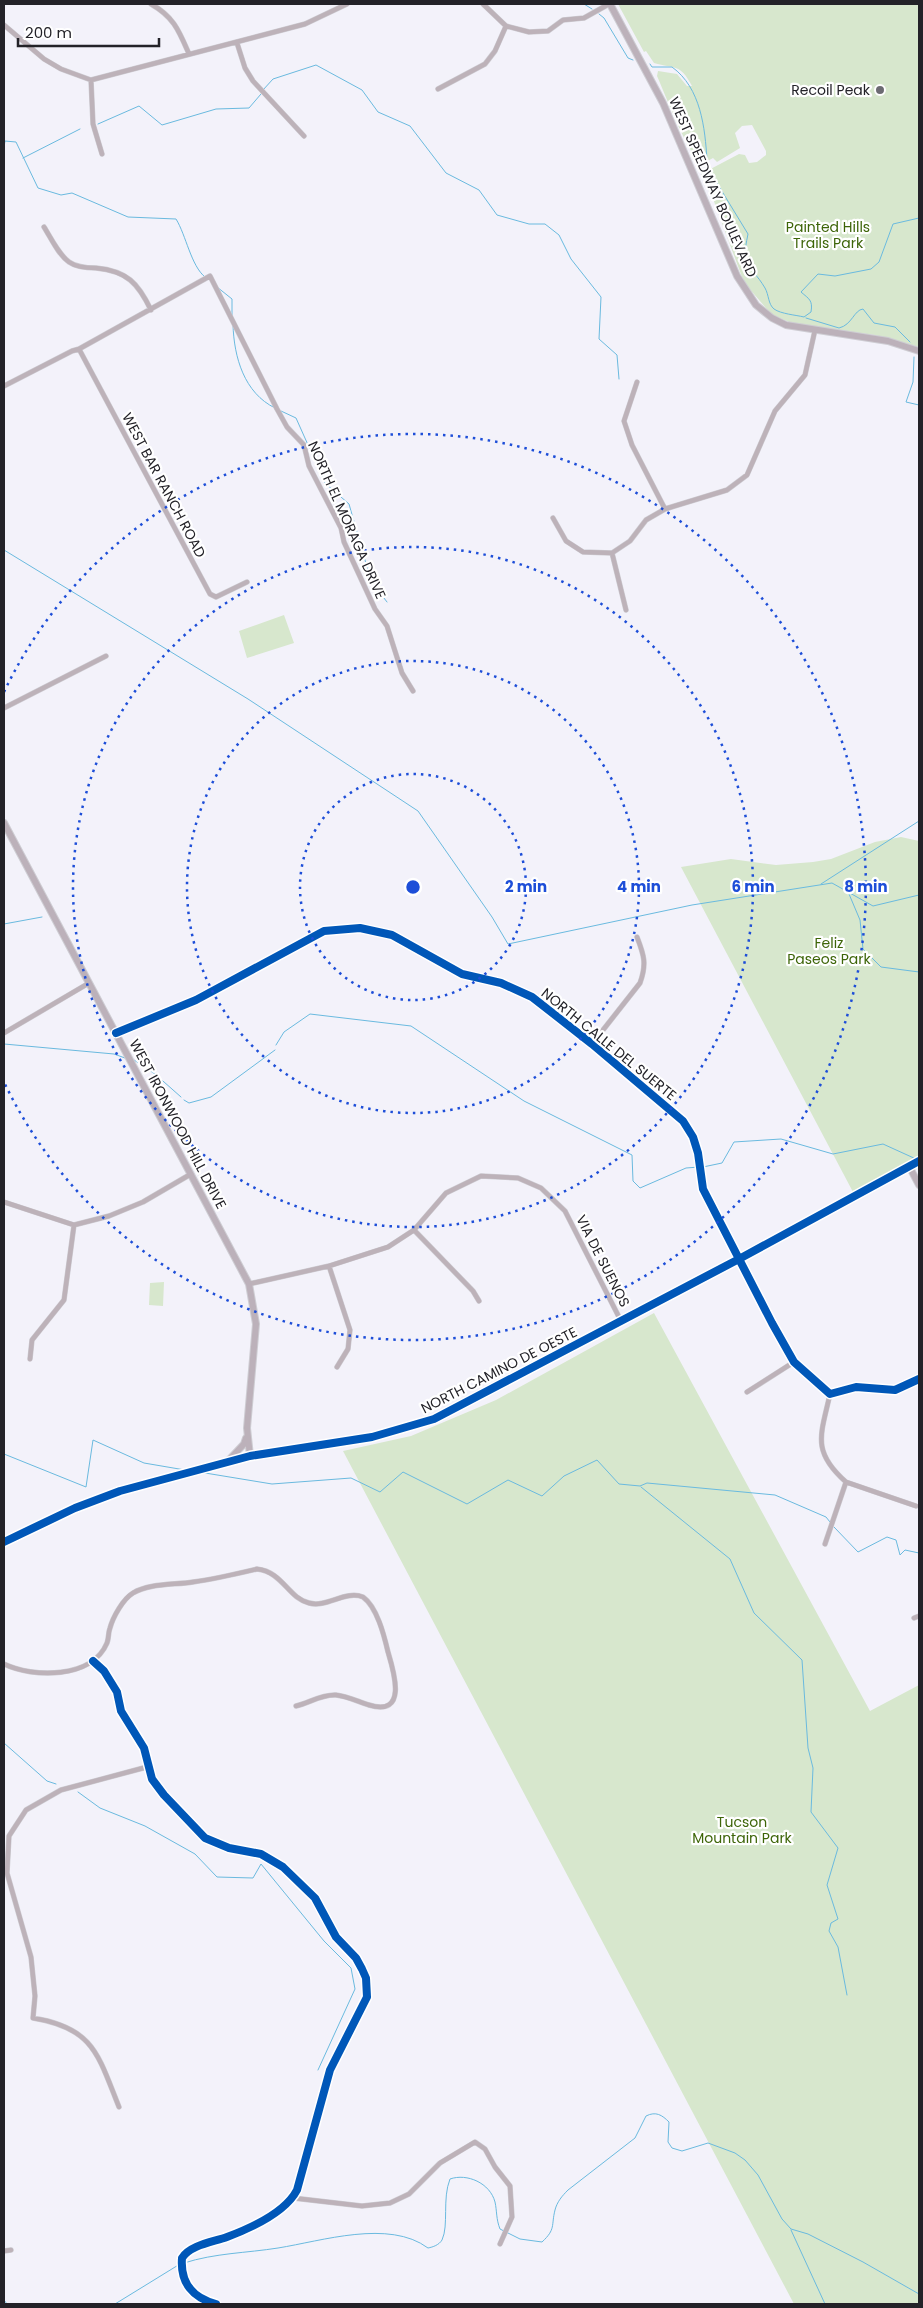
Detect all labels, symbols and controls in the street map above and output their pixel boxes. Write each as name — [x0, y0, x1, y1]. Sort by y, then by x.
scale bar — [18, 15, 159, 47]
text: 200 m — [25, 22, 72, 43]
place label: Recoil Peak — [791, 80, 871, 100]
marker: Recoil Peak — [874, 84, 886, 96]
street label: WEST SPEEDWAY BOULEVARD — [664, 94, 762, 280]
park label: Painted Hills Trails Park — [786, 217, 870, 253]
street label: WEST BAR RANCH ROAD — [117, 409, 211, 561]
street label: NORTH EL MORAGA DRIVE — [303, 438, 391, 602]
text: 2 min — [505, 876, 547, 897]
text: 4 min — [617, 876, 661, 897]
text: 6 min — [731, 876, 775, 897]
text: 8 min — [844, 876, 888, 897]
centre of rings — [404, 878, 422, 896]
park label: Feliz Paseos Park — [787, 933, 872, 969]
street label: NORTH CALLE DEL SUERTE — [537, 983, 681, 1105]
street label: WEST IRONWOOD HILL DRIVE — [125, 1035, 231, 1213]
street label: VIA DE SUENOS — [571, 1212, 635, 1310]
street label: NORTH CAMINO DE OESTE — [418, 1322, 580, 1418]
park label: Tucson Mountain Park — [692, 1812, 793, 1848]

